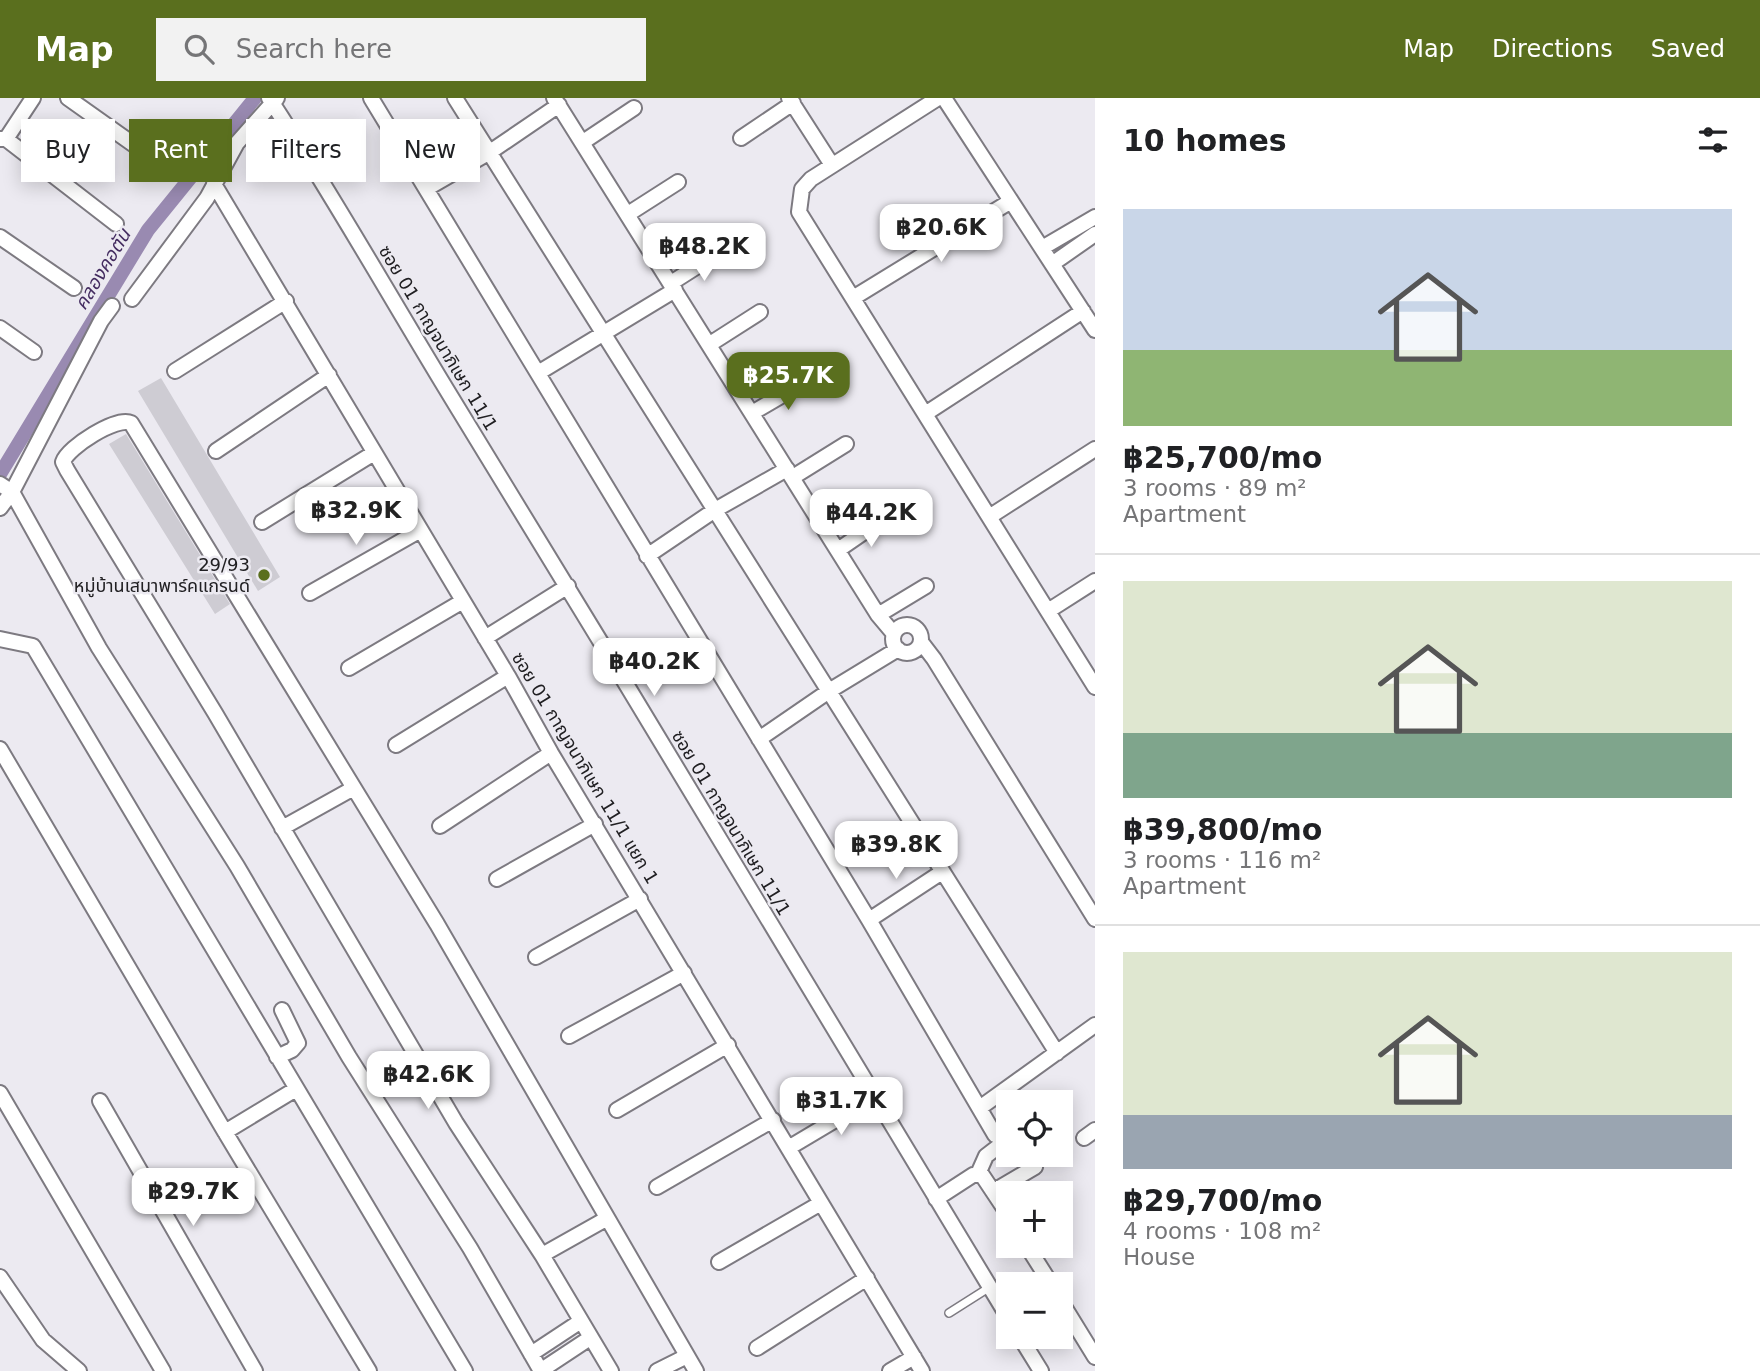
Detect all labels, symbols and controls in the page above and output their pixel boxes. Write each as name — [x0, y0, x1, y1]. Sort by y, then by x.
search box — [156, 18, 646, 81]
text: Map — [35, 30, 114, 69]
icon: search — [180, 30, 218, 68]
text: Search here — [236, 34, 392, 64]
text: Map — [1403, 35, 1454, 63]
text: Directions — [1492, 35, 1613, 63]
text: Saved — [1651, 35, 1725, 63]
chip: Buy — [21, 119, 115, 182]
chip: Rent — [129, 119, 232, 182]
chip: Filters — [246, 119, 366, 182]
chip: New — [380, 119, 480, 182]
icon: filters — [1694, 121, 1732, 159]
text: 10 homes — [1123, 123, 1287, 158]
pin: ฿20.6K — [884, 204, 998, 264]
text: ฿20.6K — [896, 214, 986, 240]
pin: ฿48.2K — [647, 223, 761, 283]
water label: คลองคอตัน — [69, 224, 135, 313]
text: ฿48.2K — [659, 233, 749, 259]
street label: ซอย 01 กาญจนาภิเษก 11/1 — [375, 241, 502, 434]
icon: home — [1365, 254, 1491, 380]
pin: ฿25.7K — [731, 352, 845, 412]
text: ฿25.7K — [743, 362, 833, 388]
text: ฿25,700/mo — [1123, 440, 1322, 475]
text: 3 rooms · 89 m² — [1123, 475, 1307, 501]
pin: ฿32.9K — [299, 488, 413, 547]
pin: ฿44.2K — [814, 490, 928, 549]
text: ฿32.9K — [311, 497, 401, 523]
text: ฿44.2K — [826, 499, 916, 525]
text: Apartment — [1123, 501, 1246, 527]
place label: 29/93 หมู่บ้านเสนาพาร์คแกรนด์ — [74, 554, 250, 598]
marker: 29/93 หมู่บ้านเสนาพาร์คแกรนด์ — [256, 567, 272, 583]
icon: home — [1365, 626, 1491, 752]
pin: ฿40.2K — [597, 638, 711, 698]
street label: ซอย 01 กาญจนาภิเษก 11/1 แยก 1 — [508, 648, 663, 887]
text: ฿40.2K — [609, 648, 699, 674]
street label: ซอย 01 กาญจนาภิเษก 11/1 — [668, 726, 795, 919]
text: ฿39,800/mo — [1123, 812, 1322, 847]
pin: ฿39.8K — [839, 822, 953, 881]
text: ฿39.8K — [851, 831, 941, 857]
text: 3 rooms · 116 m² — [1123, 847, 1321, 873]
text: Apartment — [1123, 873, 1246, 899]
icon: home — [1365, 997, 1491, 1123]
pin: ฿42.6K — [371, 1052, 485, 1111]
text: ฿42.6K — [383, 1061, 473, 1087]
pin: ฿31.7K — [784, 1077, 898, 1137]
text: ฿31.7K — [796, 1087, 886, 1113]
map controls — [996, 1090, 1073, 1349]
button: locate — [996, 1090, 1073, 1167]
pin: ฿29.7K — [136, 1168, 250, 1228]
text: ฿29.7K — [148, 1178, 238, 1204]
button: + — [996, 1181, 1073, 1258]
text: ฿29,700/mo — [1123, 1183, 1322, 1218]
text: 4 rooms · 108 m² — [1123, 1218, 1321, 1244]
text: House — [1123, 1244, 1195, 1270]
button: − — [996, 1272, 1073, 1349]

